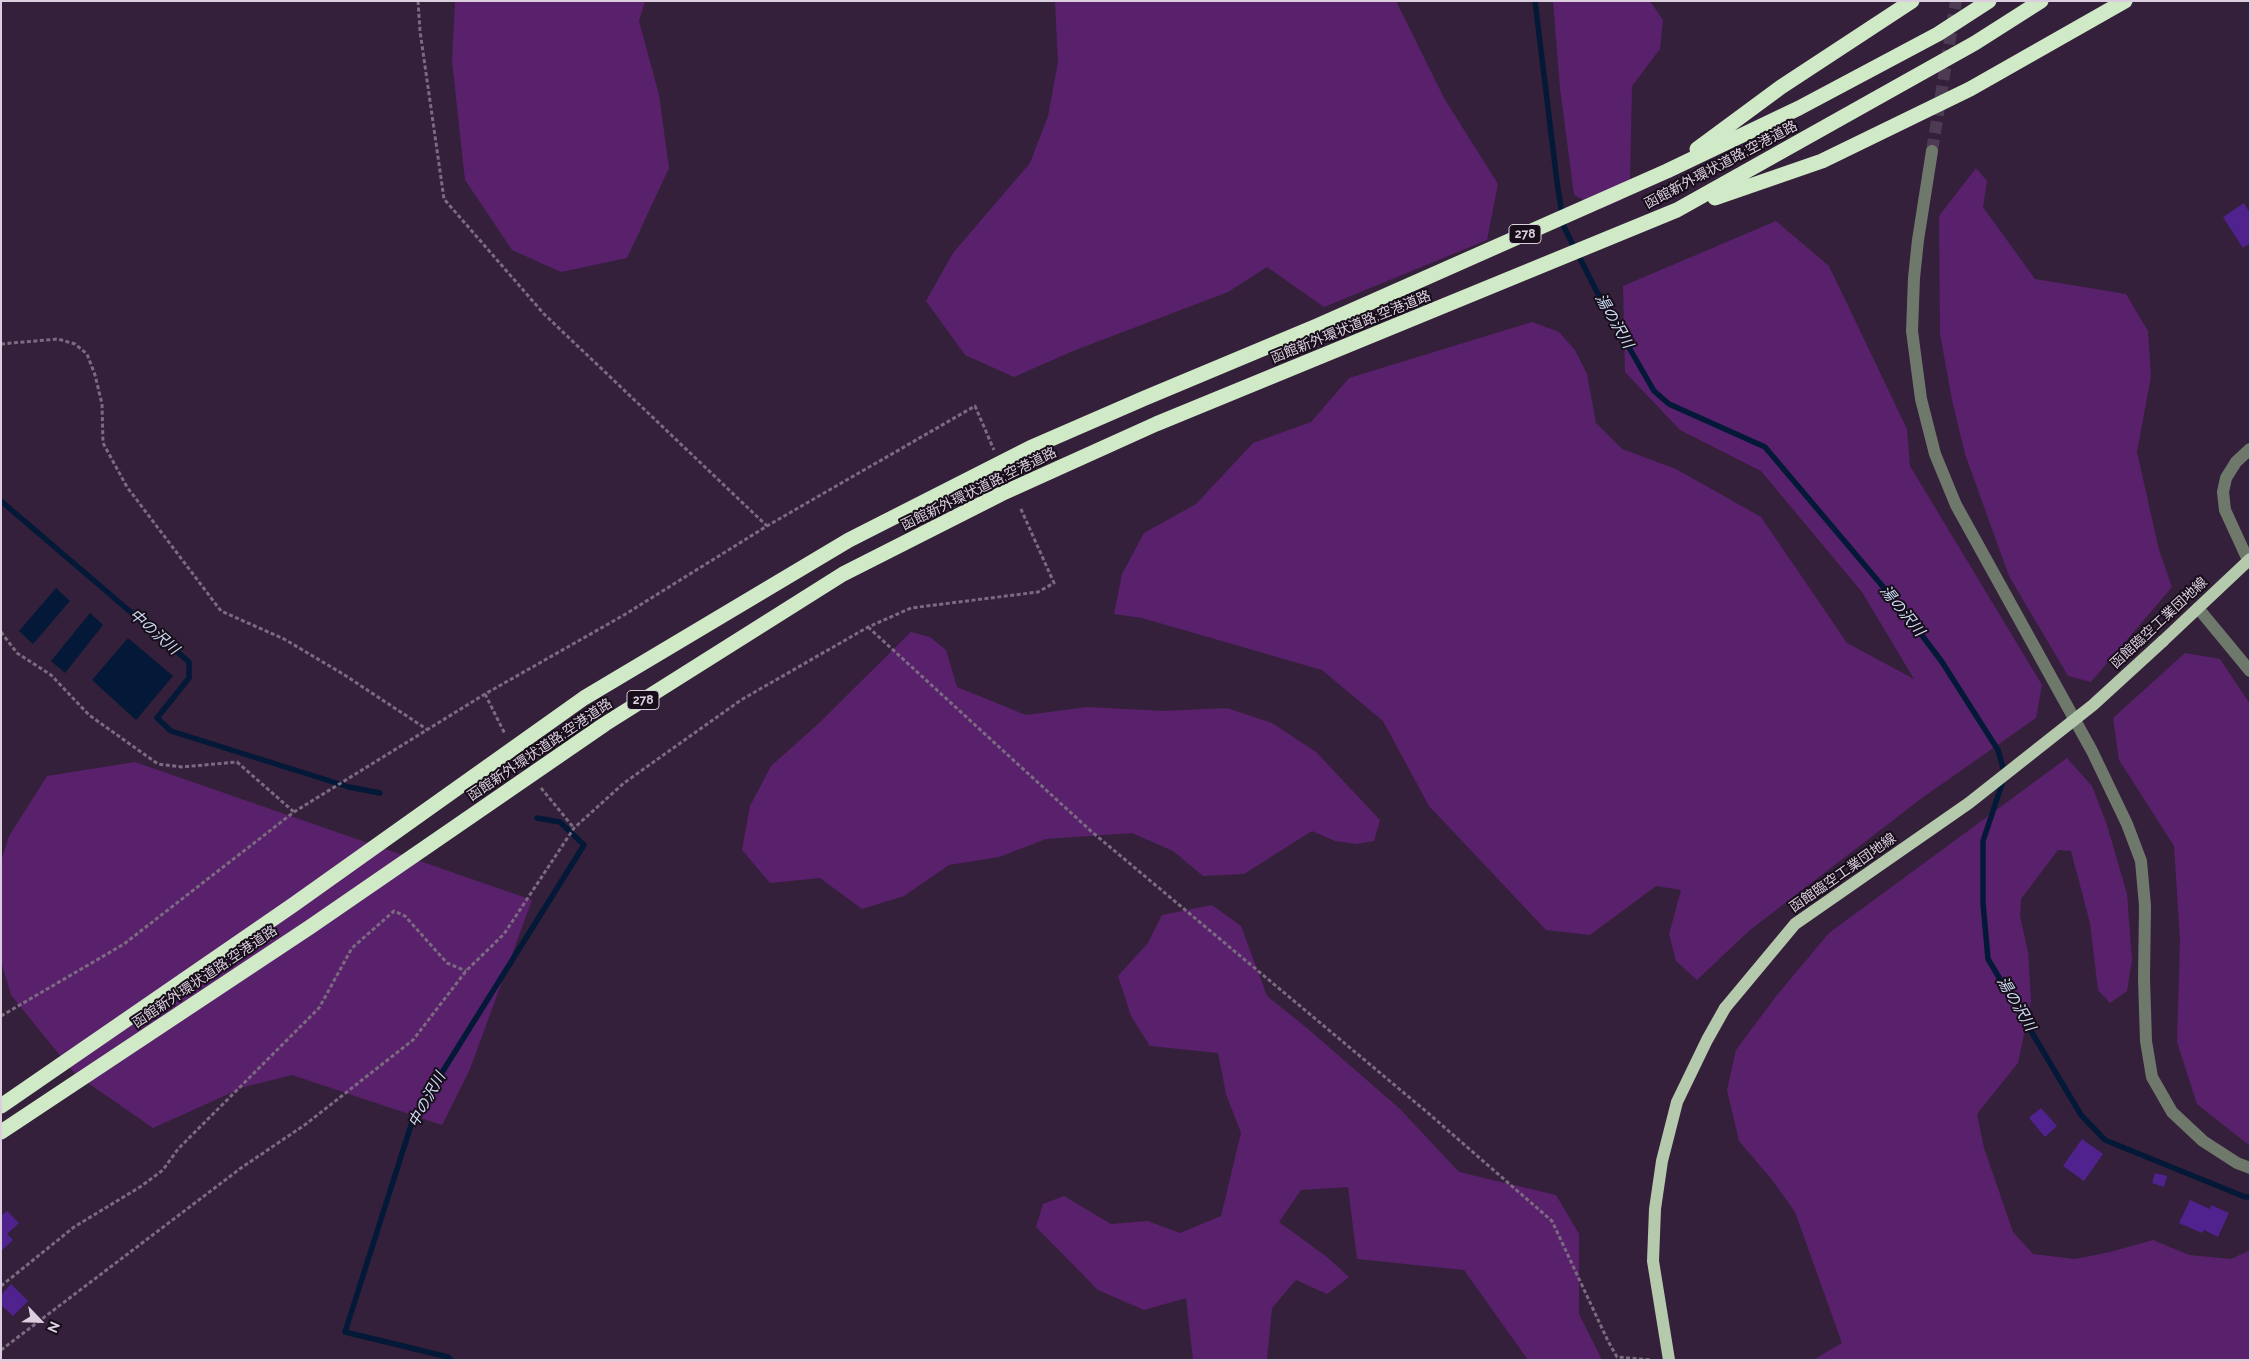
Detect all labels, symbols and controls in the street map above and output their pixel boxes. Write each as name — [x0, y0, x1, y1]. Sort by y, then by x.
street label: 函館新外環状道路;空港道路 — [1642, 117, 1800, 213]
road number: 278 — [1509, 224, 1541, 243]
street label: 函館新外環状道路;空港道路 — [1269, 287, 1433, 367]
water label: 湯の沢川 — [1591, 291, 1637, 351]
street label: 函館新外環状道路;空港道路 — [899, 444, 1059, 534]
street label: 函館臨空工業団地線 — [2107, 574, 2211, 672]
water label: 湯の沢川 — [1876, 582, 1928, 640]
water label: 中の沢川 — [125, 606, 183, 658]
road number: 278 — [627, 690, 659, 710]
street label: 函館新外環状道路;空港道路 — [464, 695, 616, 805]
street label: 函館臨空工業団地線 — [1787, 830, 1899, 916]
street label: 函館新外環状道路;空港道路 — [129, 922, 281, 1032]
water label: 湯の沢川 — [1993, 974, 2039, 1034]
water label: 中の沢川 — [405, 1069, 449, 1131]
north arrow — [15, 1296, 65, 1346]
text: N — [44, 1319, 63, 1335]

